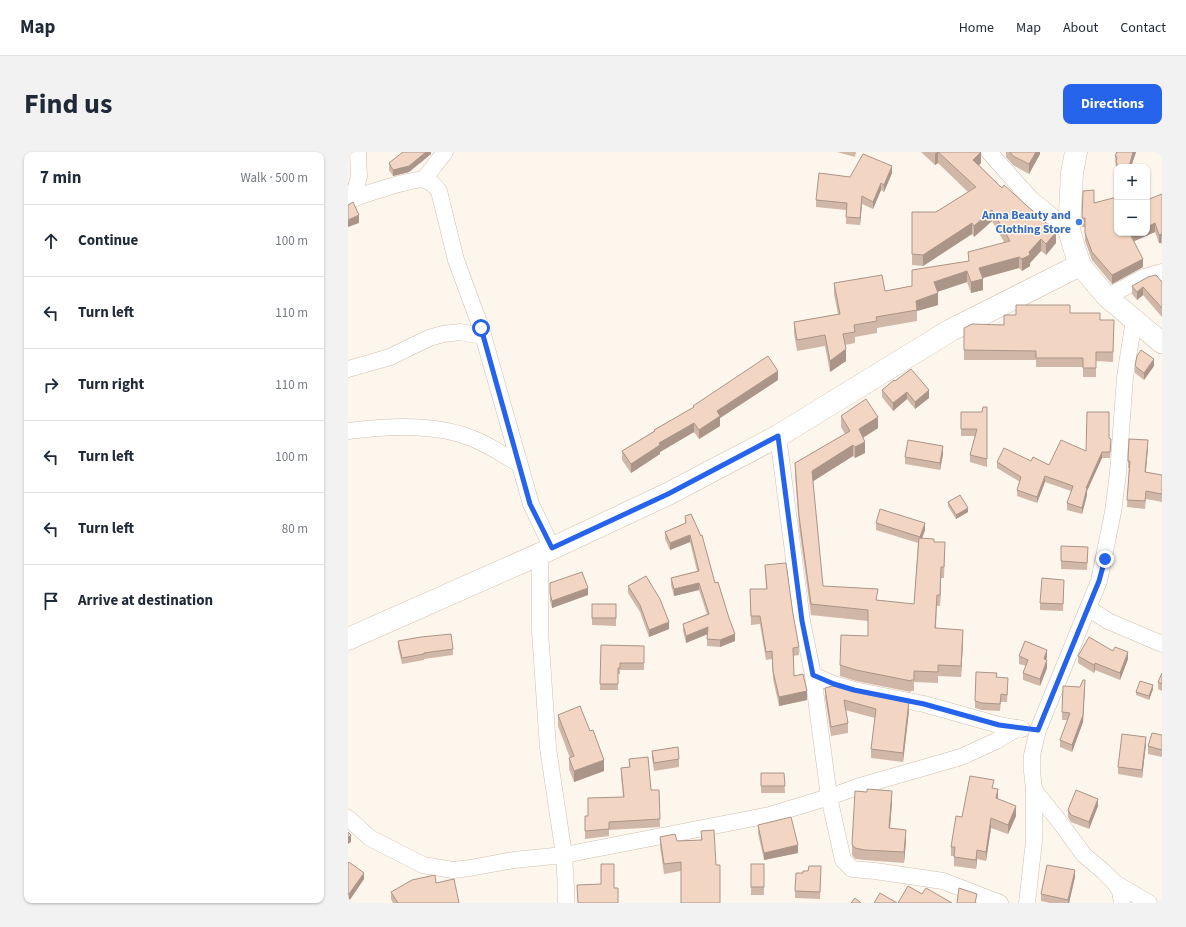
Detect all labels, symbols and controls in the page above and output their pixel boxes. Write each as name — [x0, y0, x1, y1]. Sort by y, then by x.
text: Map — [20, 14, 55, 41]
text: Home — [959, 18, 994, 38]
text: Map — [1016, 18, 1041, 38]
text: About — [1063, 18, 1098, 38]
text: Contact — [1120, 18, 1166, 38]
text: Find us — [24, 84, 112, 124]
button: Directions — [1063, 84, 1162, 124]
map controls — [1114, 164, 1150, 236]
button: + — [1114, 164, 1150, 200]
text: 7 min — [40, 166, 81, 190]
text: Walk · 500 m — [240, 169, 308, 187]
button: − — [1114, 200, 1150, 236]
place label: Anna Beauty and Clothing Store — [981, 207, 1071, 238]
marker: Anna Beauty and Clothing Store — [1074, 217, 1084, 227]
icon: ahead — [40, 230, 62, 252]
text: Continue — [78, 230, 138, 251]
text: 100 m — [275, 232, 308, 250]
icon: left — [40, 302, 62, 324]
text: Turn left — [78, 302, 134, 323]
text: 110 m — [275, 304, 308, 322]
route start — [472, 319, 490, 337]
icon: right — [40, 374, 62, 396]
text: Turn right — [78, 374, 144, 395]
text: 110 m — [275, 376, 308, 394]
icon: left — [40, 446, 62, 468]
text: Turn left — [78, 446, 134, 467]
text: 100 m — [275, 448, 308, 466]
icon: left — [40, 518, 62, 540]
text: Turn left — [78, 518, 134, 539]
text: 80 m — [282, 520, 308, 538]
route end — [1096, 550, 1114, 568]
icon: arrive — [40, 590, 62, 612]
text: Arrive at destination — [78, 590, 213, 611]

